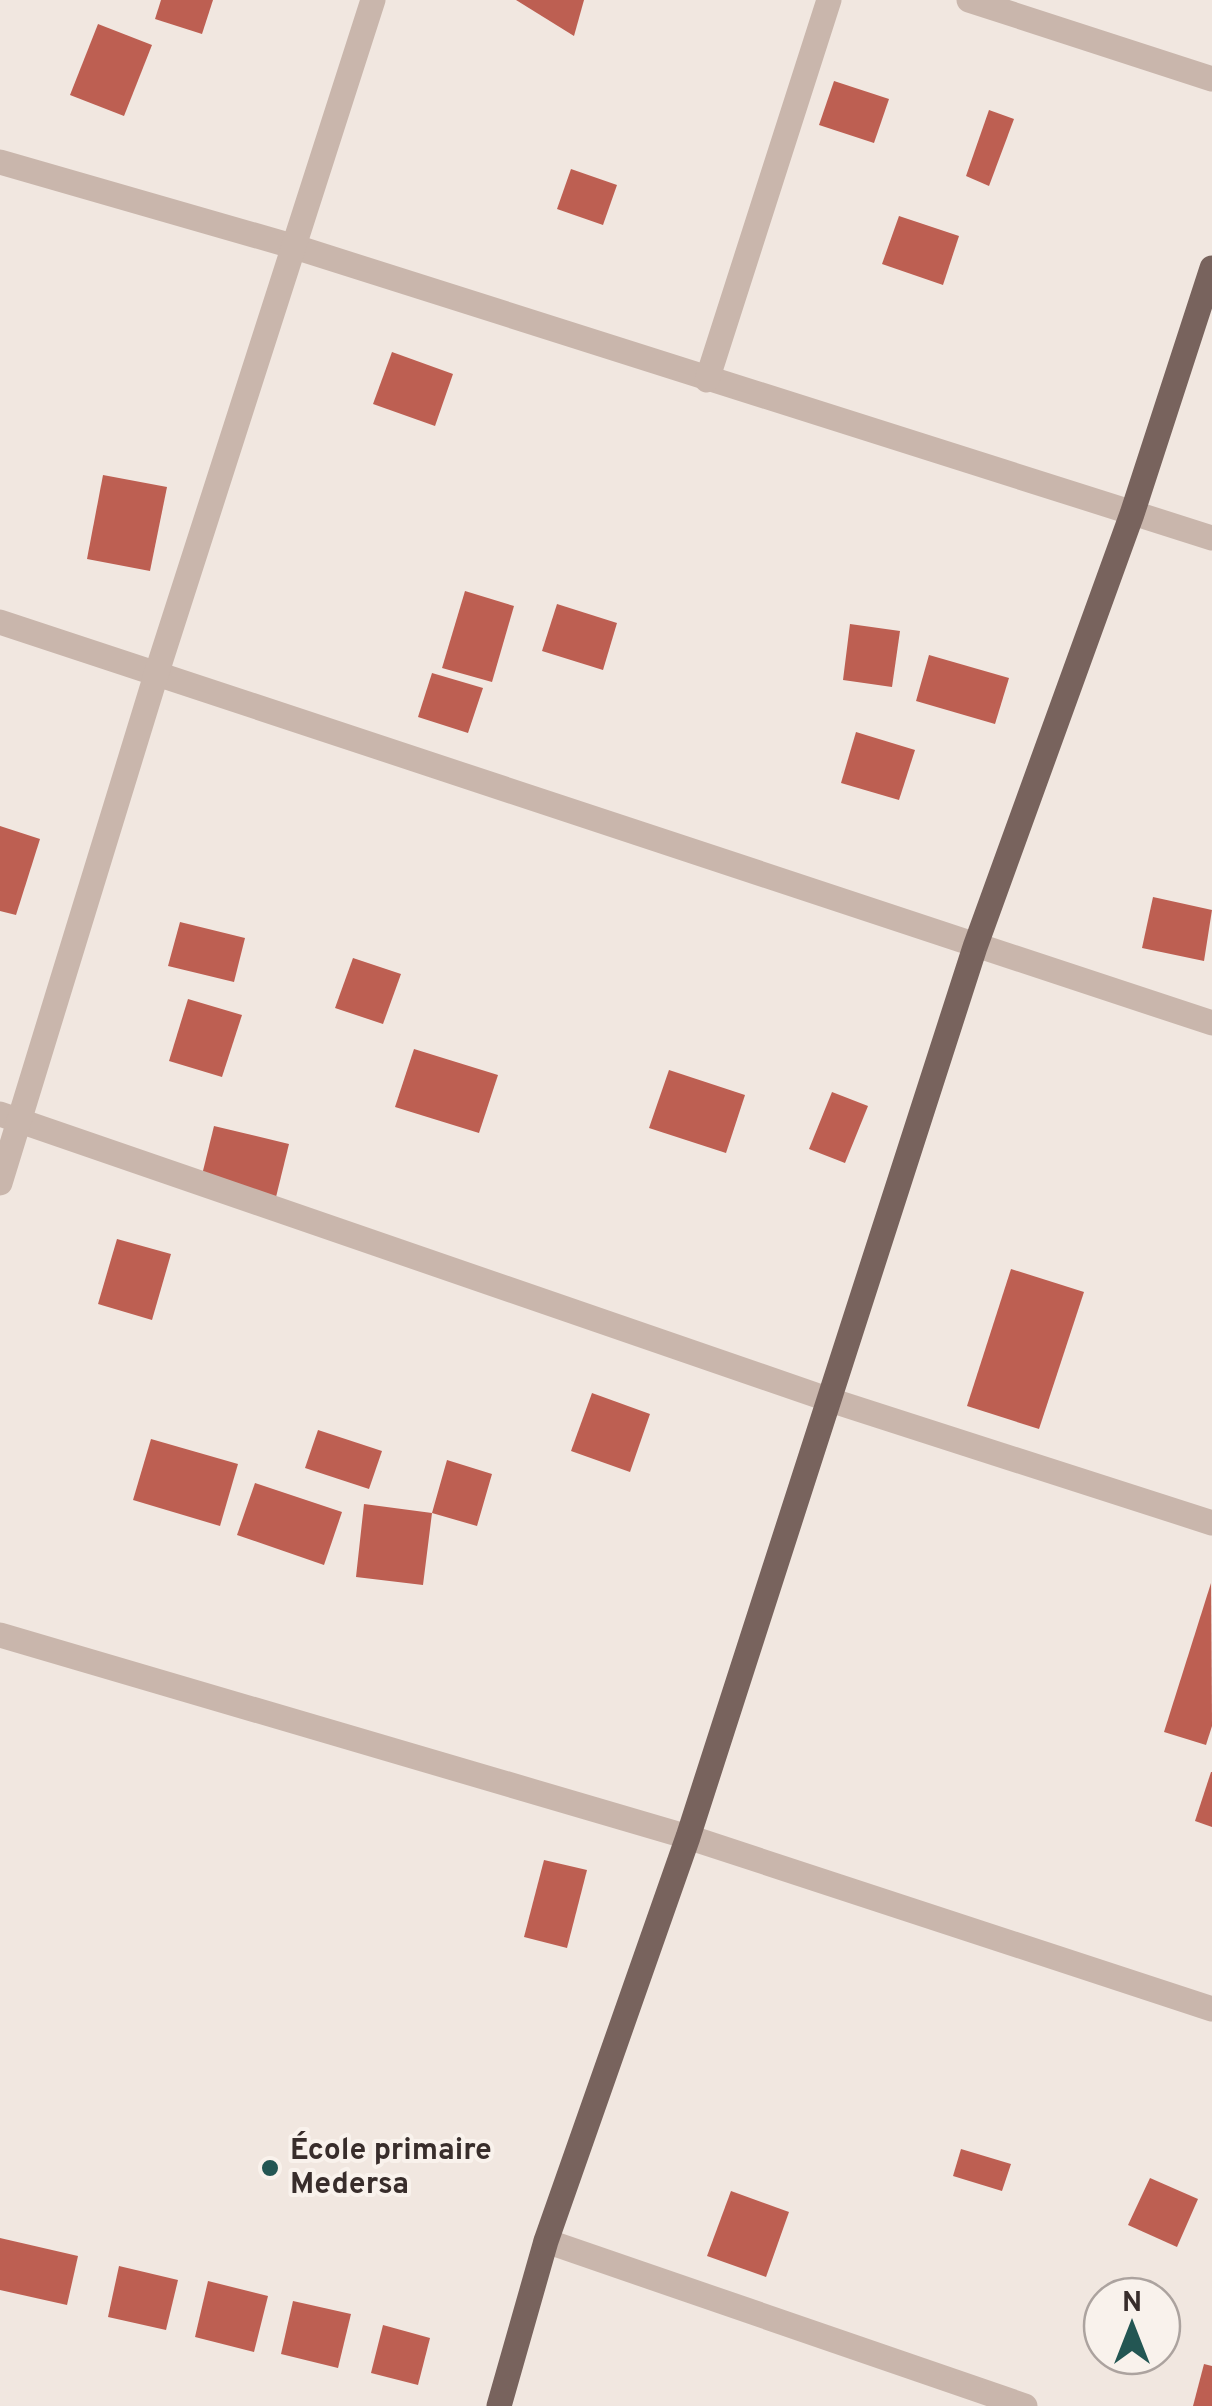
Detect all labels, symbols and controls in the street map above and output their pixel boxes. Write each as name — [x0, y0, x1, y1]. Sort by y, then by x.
place label: École primaire Medersa — [290, 2131, 492, 2204]
marker: École primaire Medersa — [259, 2157, 281, 2179]
north arrow — [1082, 2276, 1182, 2376]
text: N — [1122, 2286, 1142, 2322]

